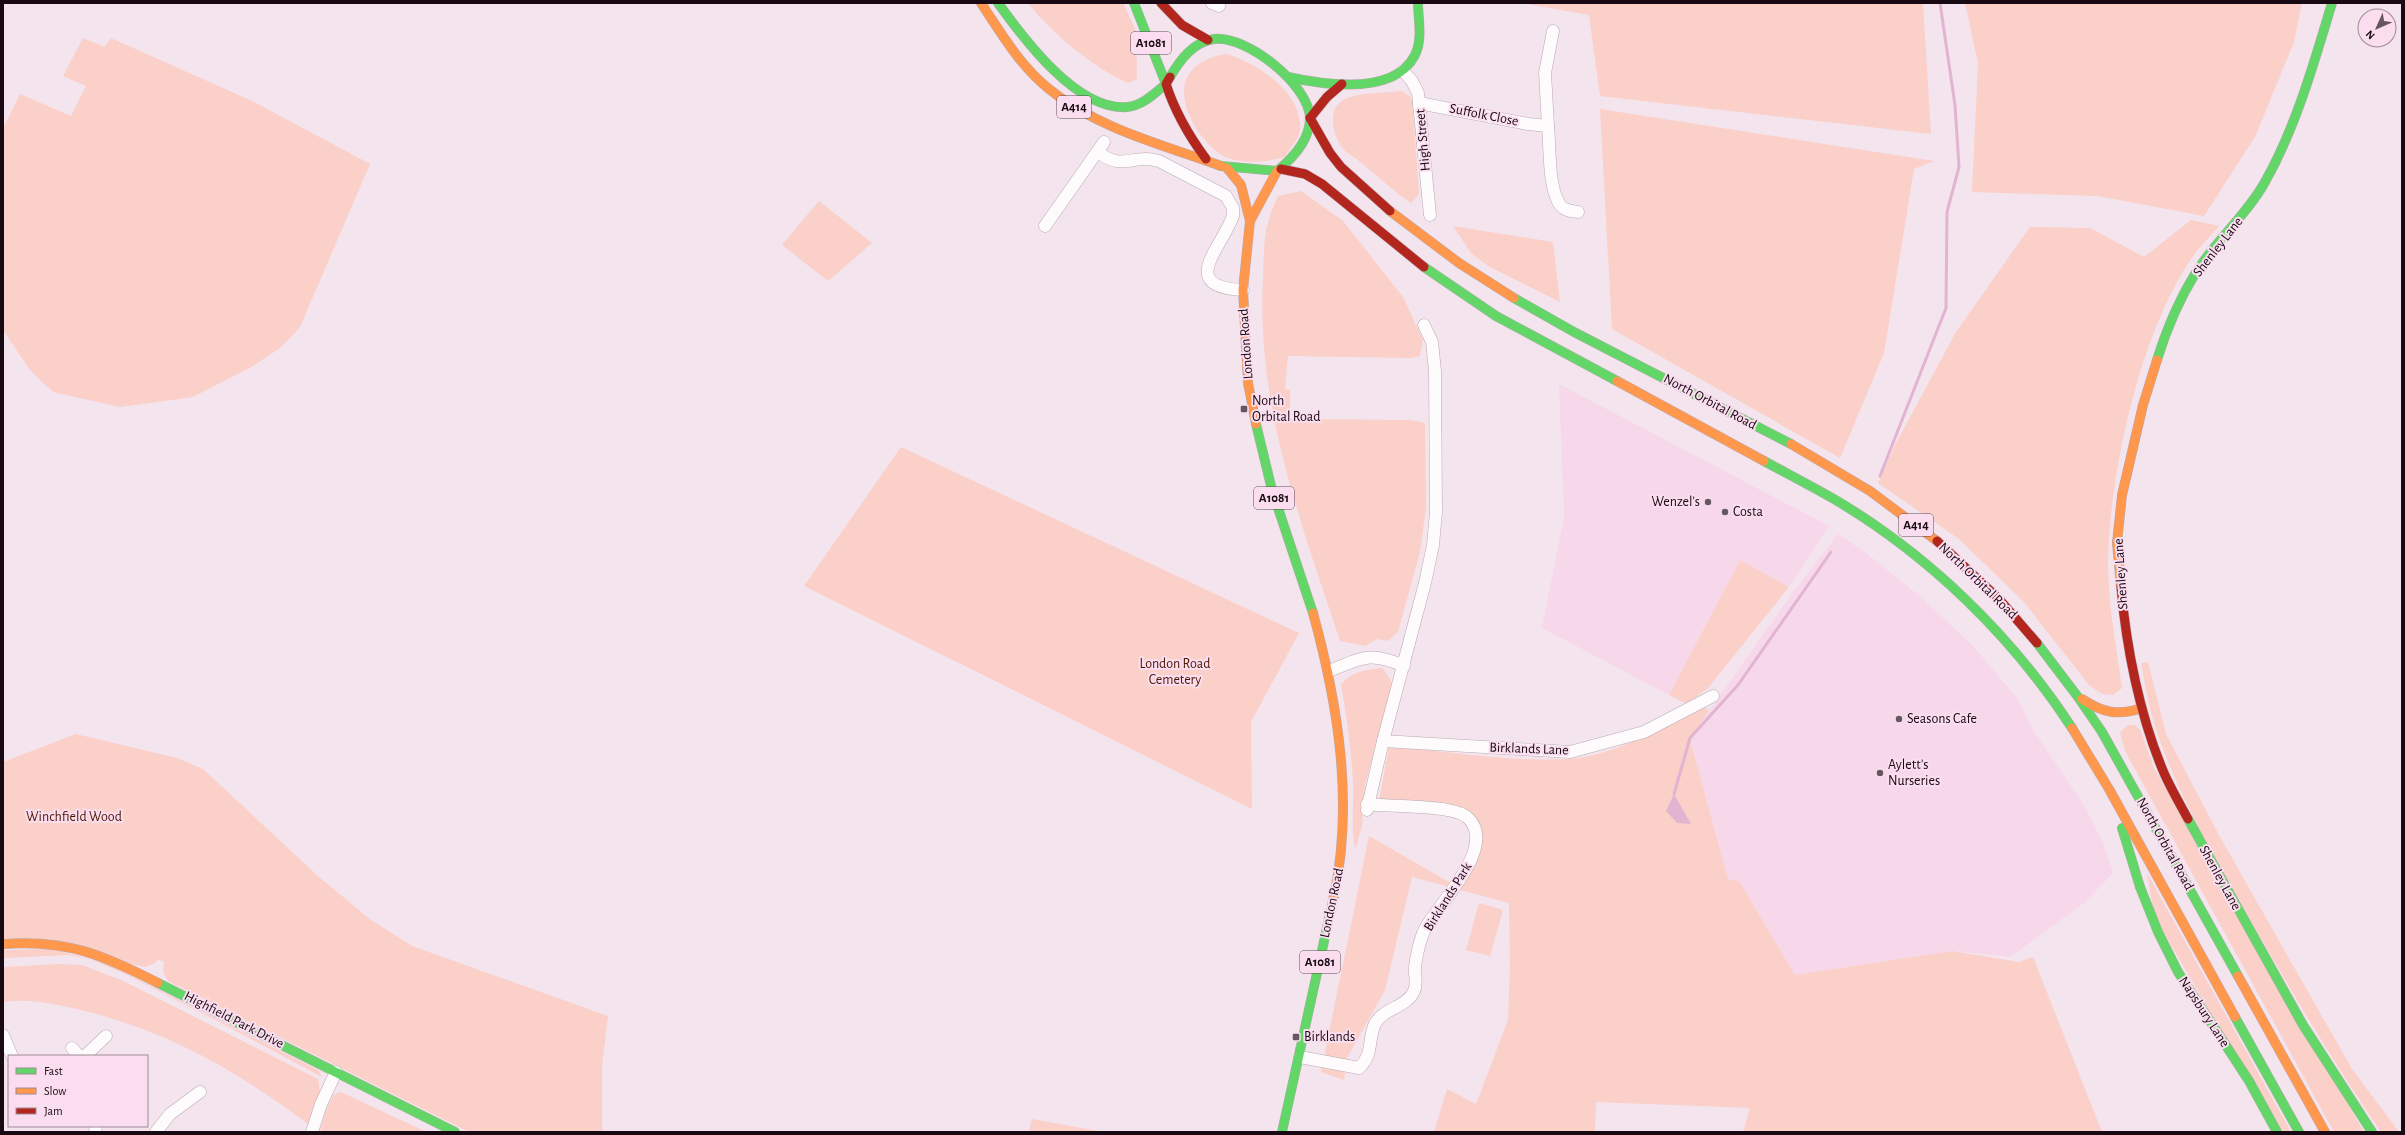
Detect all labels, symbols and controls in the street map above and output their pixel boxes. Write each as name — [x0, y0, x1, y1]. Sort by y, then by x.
north arrow — [2357, 8, 2397, 48]
text: N — [2364, 28, 2377, 41]
road number: A1081 — [1131, 32, 1171, 54]
road number: A414 — [1057, 96, 1091, 118]
street label: Suffolk Close — [1448, 101, 1520, 129]
street label: High Street — [1413, 108, 1433, 172]
street label: Shenley Lane — [2190, 215, 2246, 279]
street label: London Road — [1237, 308, 1255, 380]
street label: North Orbital Road — [1661, 372, 1759, 432]
place label: North Orbital Road — [1252, 394, 1321, 424]
marker: North Orbital Road — [1239, 404, 1249, 414]
road number: A1081 — [1254, 487, 1294, 509]
place label: Wenzel's — [1651, 495, 1700, 509]
marker: Wenzel's — [1703, 497, 1713, 507]
place label: Costa — [1733, 505, 1764, 519]
marker: Costa — [1720, 507, 1730, 517]
road number: A414 — [1899, 514, 1933, 536]
street label: Shenley Lane — [2112, 538, 2130, 610]
street label: North Orbital Road — [1936, 540, 2020, 622]
park label: London Road Cemetery — [1140, 657, 1210, 687]
place label: Seasons Cafe — [1907, 712, 1977, 726]
marker: Seasons Cafe — [1894, 714, 1904, 724]
street label: Birklands Lane — [1489, 741, 1569, 757]
place label: Aylett's Nurseries — [1888, 758, 1940, 788]
marker: Aylett's Nurseries — [1875, 768, 1885, 778]
street label: North Orbital Road — [2134, 795, 2196, 893]
park label: Winchfield Wood — [26, 810, 122, 824]
street label: Shenley Lane — [2197, 843, 2243, 913]
street label: Birklands Park — [1421, 860, 1475, 934]
street label: London Road — [1318, 867, 1346, 939]
road number: A1081 — [1300, 951, 1340, 973]
street label: Napsbury Lane — [2176, 974, 2232, 1050]
street label: Highfield Park Drive — [182, 989, 286, 1051]
place label: Birklands — [1304, 1030, 1355, 1044]
marker: Birklands — [1291, 1032, 1301, 1042]
legend — [8, 1055, 148, 1127]
text: Fast — [44, 1065, 63, 1077]
text: Slow — [44, 1085, 66, 1097]
text: Jam — [44, 1105, 63, 1117]

